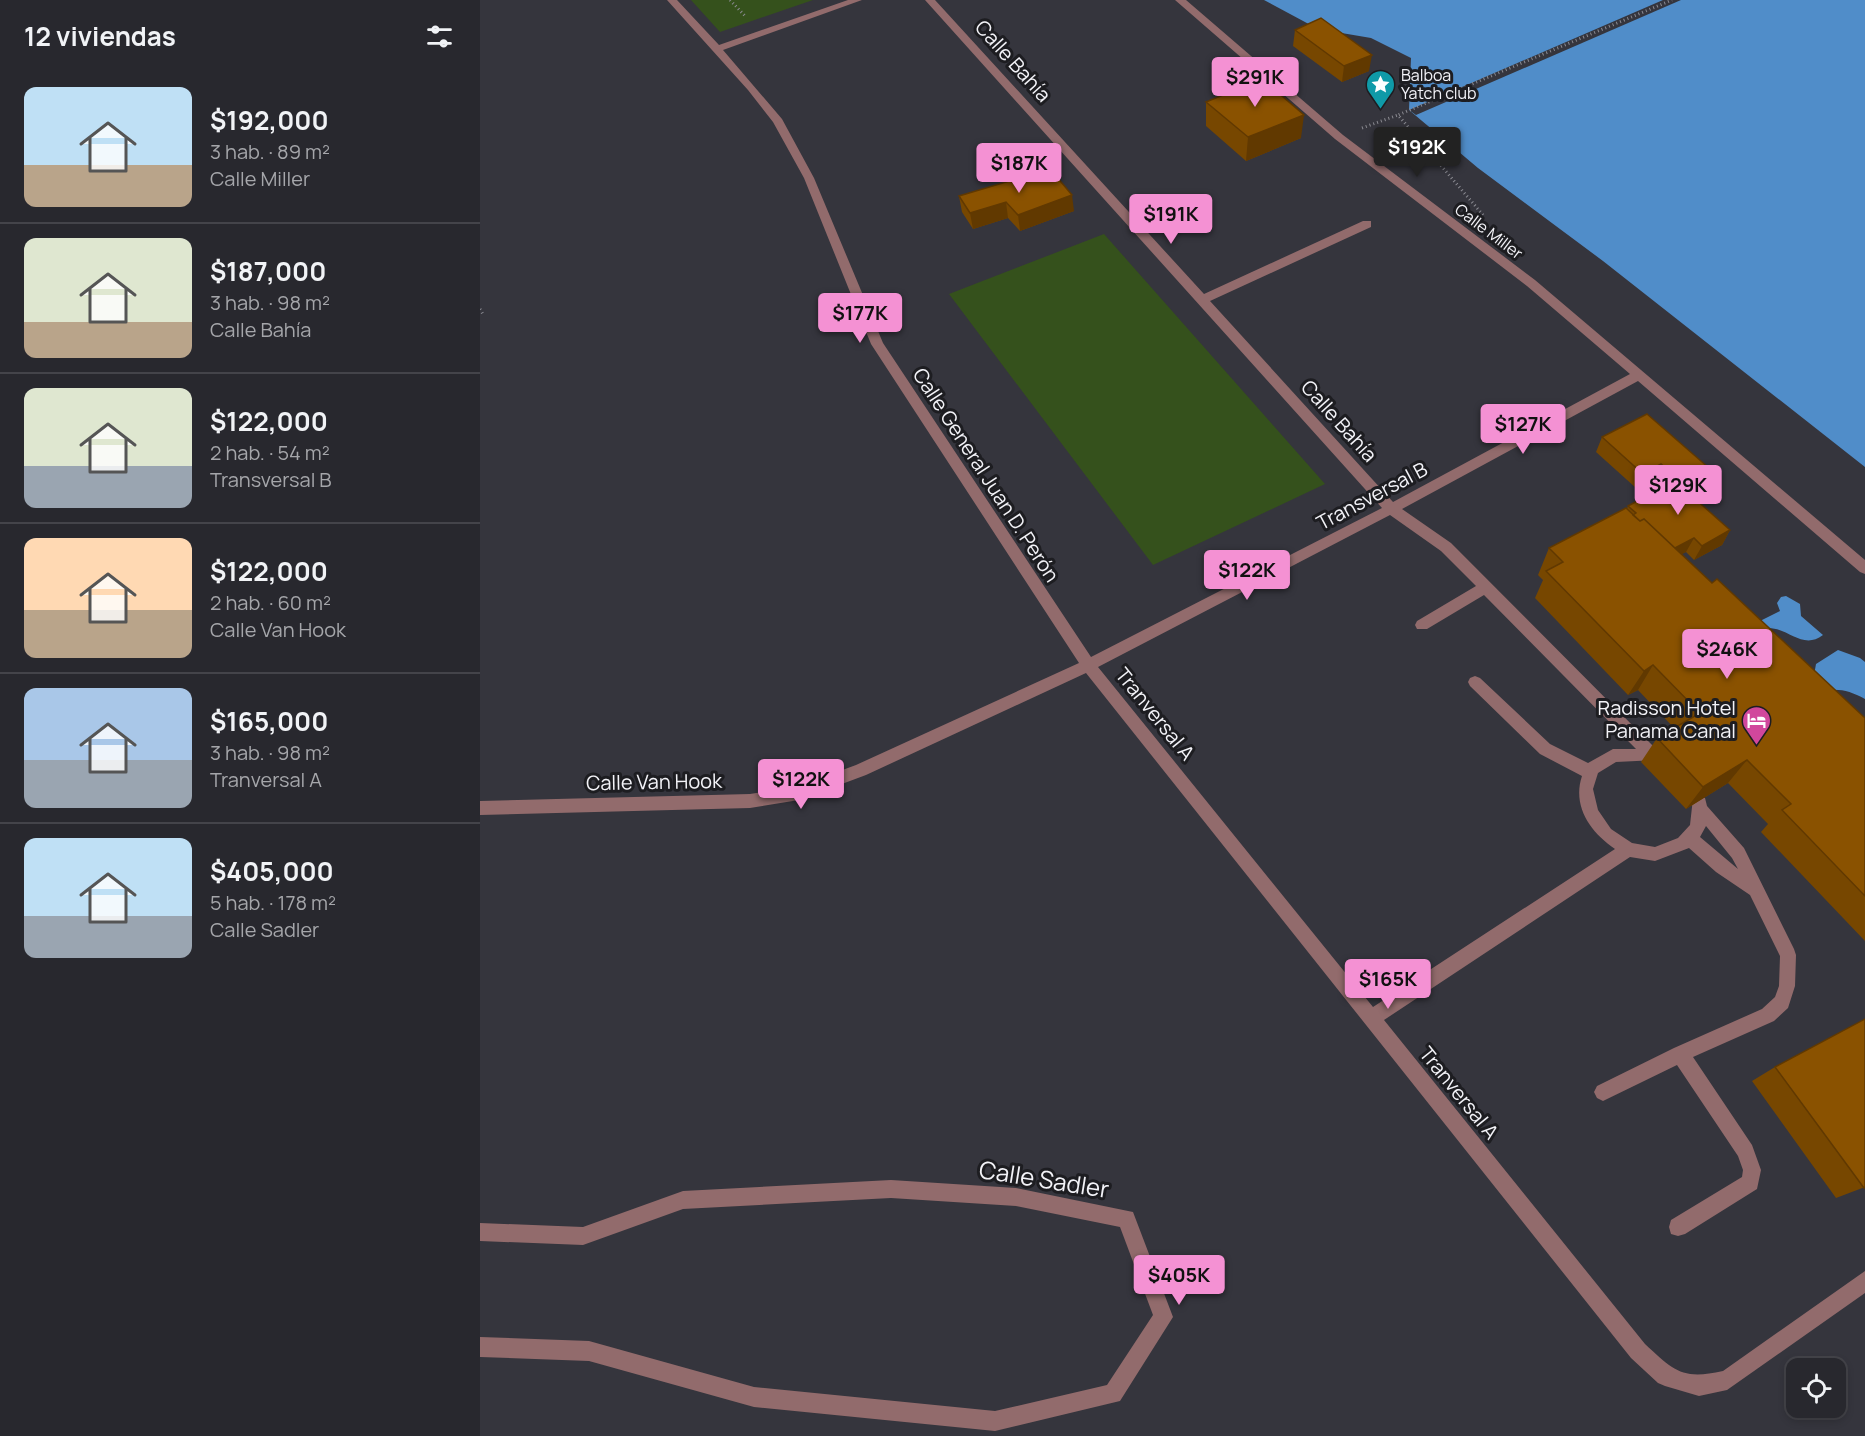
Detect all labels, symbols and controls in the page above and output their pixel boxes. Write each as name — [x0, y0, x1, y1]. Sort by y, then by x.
street label: Calle Bahía — [969, 14, 1057, 107]
text: 12 viviendas — [24, 18, 176, 54]
icon: filters — [423, 20, 456, 53]
pin: $291K — [1213, 57, 1297, 108]
text: $291K — [1226, 63, 1284, 90]
place label: Balboa Yatch club — [1401, 64, 1476, 104]
place icon: Balboa Yatch club — [1364, 68, 1396, 110]
text: $192,000 — [210, 102, 329, 138]
icon: home — [72, 111, 144, 183]
pin: $192K — [1375, 127, 1459, 178]
text: $192K — [1388, 133, 1446, 160]
text: 3 hab. · 89 m² — [210, 138, 330, 165]
pin: $187K — [977, 143, 1061, 194]
text: $187K — [990, 149, 1048, 176]
text: Calle Miller — [210, 165, 310, 192]
pin: $191K — [1129, 194, 1213, 245]
street label: Calle Miller — [1450, 198, 1528, 264]
text: $191K — [1143, 200, 1199, 227]
text: $187,000 — [210, 253, 326, 289]
icon: home — [72, 262, 144, 334]
text: 3 hab. · 98 m² — [210, 289, 330, 316]
pin: $177K — [818, 293, 902, 344]
text: $177K — [832, 299, 888, 326]
text: Calle Bahía — [210, 316, 311, 343]
street label: Calle General Juan D. Perón — [907, 362, 1066, 587]
street label: Calle Bahía — [1295, 374, 1383, 467]
text: $122,000 — [210, 403, 328, 439]
pin: $127K — [1481, 404, 1565, 455]
text: $127K — [1495, 410, 1551, 437]
icon: home — [72, 412, 144, 484]
text: 2 hab. · 54 m² — [210, 439, 330, 466]
street label: Transversal B — [1312, 455, 1432, 536]
pin: $129K — [1636, 465, 1720, 516]
text: Transversal B — [210, 466, 332, 493]
text: $129K — [1649, 471, 1707, 498]
pin: $122K — [1205, 550, 1289, 601]
text: $122,000 — [210, 553, 328, 589]
text: $122K — [1218, 556, 1276, 583]
icon: home — [72, 562, 144, 634]
text: 2 hab. · 60 m² — [210, 589, 331, 616]
text: Calle Van Hook — [210, 616, 346, 643]
pin: $246K — [1685, 629, 1769, 680]
text: $246K — [1696, 635, 1758, 662]
street label: Tranversal A — [1110, 662, 1201, 766]
place label: Radisson Hotel Panama Canal — [1598, 694, 1736, 744]
text: $165,000 — [210, 703, 328, 739]
hotel icon: Radisson Hotel Panama Canal — [1741, 704, 1773, 746]
icon: home — [72, 712, 144, 784]
text: 3 hab. · 98 m² — [210, 739, 330, 766]
pin: $122K — [759, 759, 843, 810]
text: $122K — [772, 765, 830, 792]
text: Tranversal A — [210, 766, 322, 793]
street label: Calle Van Hook — [586, 767, 723, 796]
text: $405,000 — [210, 853, 334, 889]
icon: home — [72, 862, 144, 934]
text: 5 hab. · 178 m² — [210, 889, 336, 916]
text: Calle Sadler — [210, 916, 319, 943]
pin: $165K — [1346, 959, 1430, 1010]
text: $165K — [1359, 965, 1417, 992]
street label: Tranversal A — [1414, 1041, 1505, 1145]
street label: Calle Sadler — [977, 1152, 1112, 1205]
pin: $405K — [1137, 1255, 1221, 1306]
text: $405K — [1148, 1261, 1210, 1288]
map controls — [1786, 1358, 1846, 1418]
button: locate — [1786, 1358, 1846, 1418]

